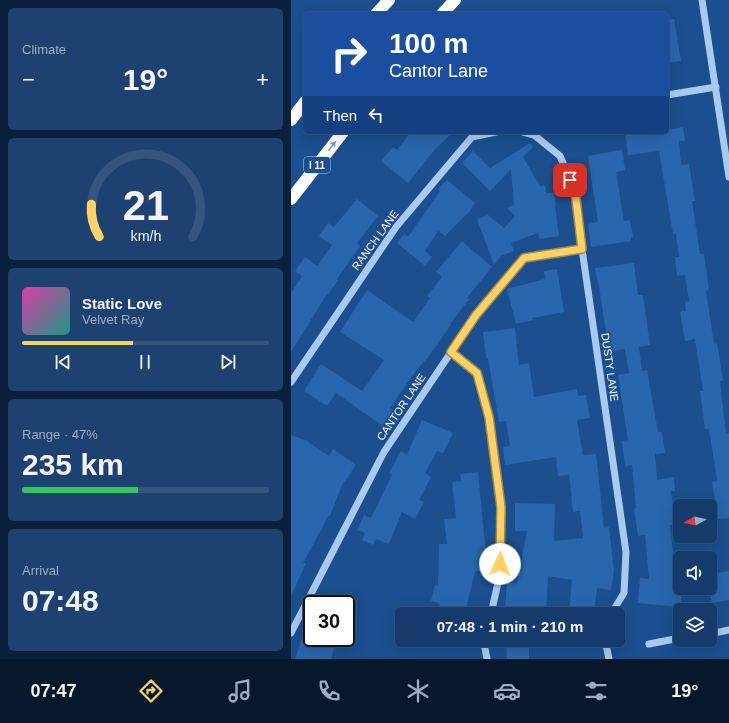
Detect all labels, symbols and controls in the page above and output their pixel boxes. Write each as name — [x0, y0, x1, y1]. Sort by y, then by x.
icon: right — [323, 28, 375, 80]
text: 100 m — [389, 28, 468, 59]
text: Climate — [22, 42, 66, 57]
text: Cantor Lane — [389, 61, 488, 81]
text: 19° — [123, 63, 168, 96]
text: − — [22, 67, 35, 92]
text: + — [256, 67, 269, 92]
icon: left — [365, 104, 387, 126]
text: Then — [323, 107, 357, 124]
one-way arrow — [328, 140, 337, 151]
road number: I 11 — [304, 157, 330, 173]
pin — [553, 163, 587, 197]
icon: arrive — [559, 169, 581, 191]
text: 21 — [122, 182, 169, 229]
street label: RANCH LANE — [349, 208, 401, 272]
text: km/h — [130, 228, 161, 244]
text: Static Love — [82, 295, 162, 312]
text: Velvet Ray — [82, 312, 144, 327]
street label: DUSTY LANE — [599, 332, 621, 402]
icon: previous — [52, 351, 74, 373]
icon: pause — [134, 351, 156, 373]
icon: next — [217, 351, 239, 373]
street label: CANTOR LANE — [374, 371, 428, 443]
text: Range · 47% — [22, 427, 98, 442]
text: 235 km — [22, 448, 124, 481]
north arrow — [673, 499, 717, 543]
map controls — [673, 499, 717, 647]
position arrow — [479, 543, 521, 585]
button: sound — [673, 551, 717, 595]
text: Arrival — [22, 563, 59, 578]
text: 07:48 — [22, 584, 99, 617]
speed limit sign: 30 — [303, 595, 355, 647]
button: layers — [673, 603, 717, 647]
text: 07:48 · 1 min · 210 m — [437, 618, 583, 635]
icon: directions — [137, 677, 165, 705]
icon: music — [226, 677, 254, 705]
icon: phone — [315, 677, 343, 705]
icon: climate — [404, 677, 432, 705]
icon: car — [493, 677, 521, 705]
icon: filters — [582, 677, 610, 705]
text: 07:47 — [30, 681, 77, 701]
text: 19° — [671, 681, 698, 701]

